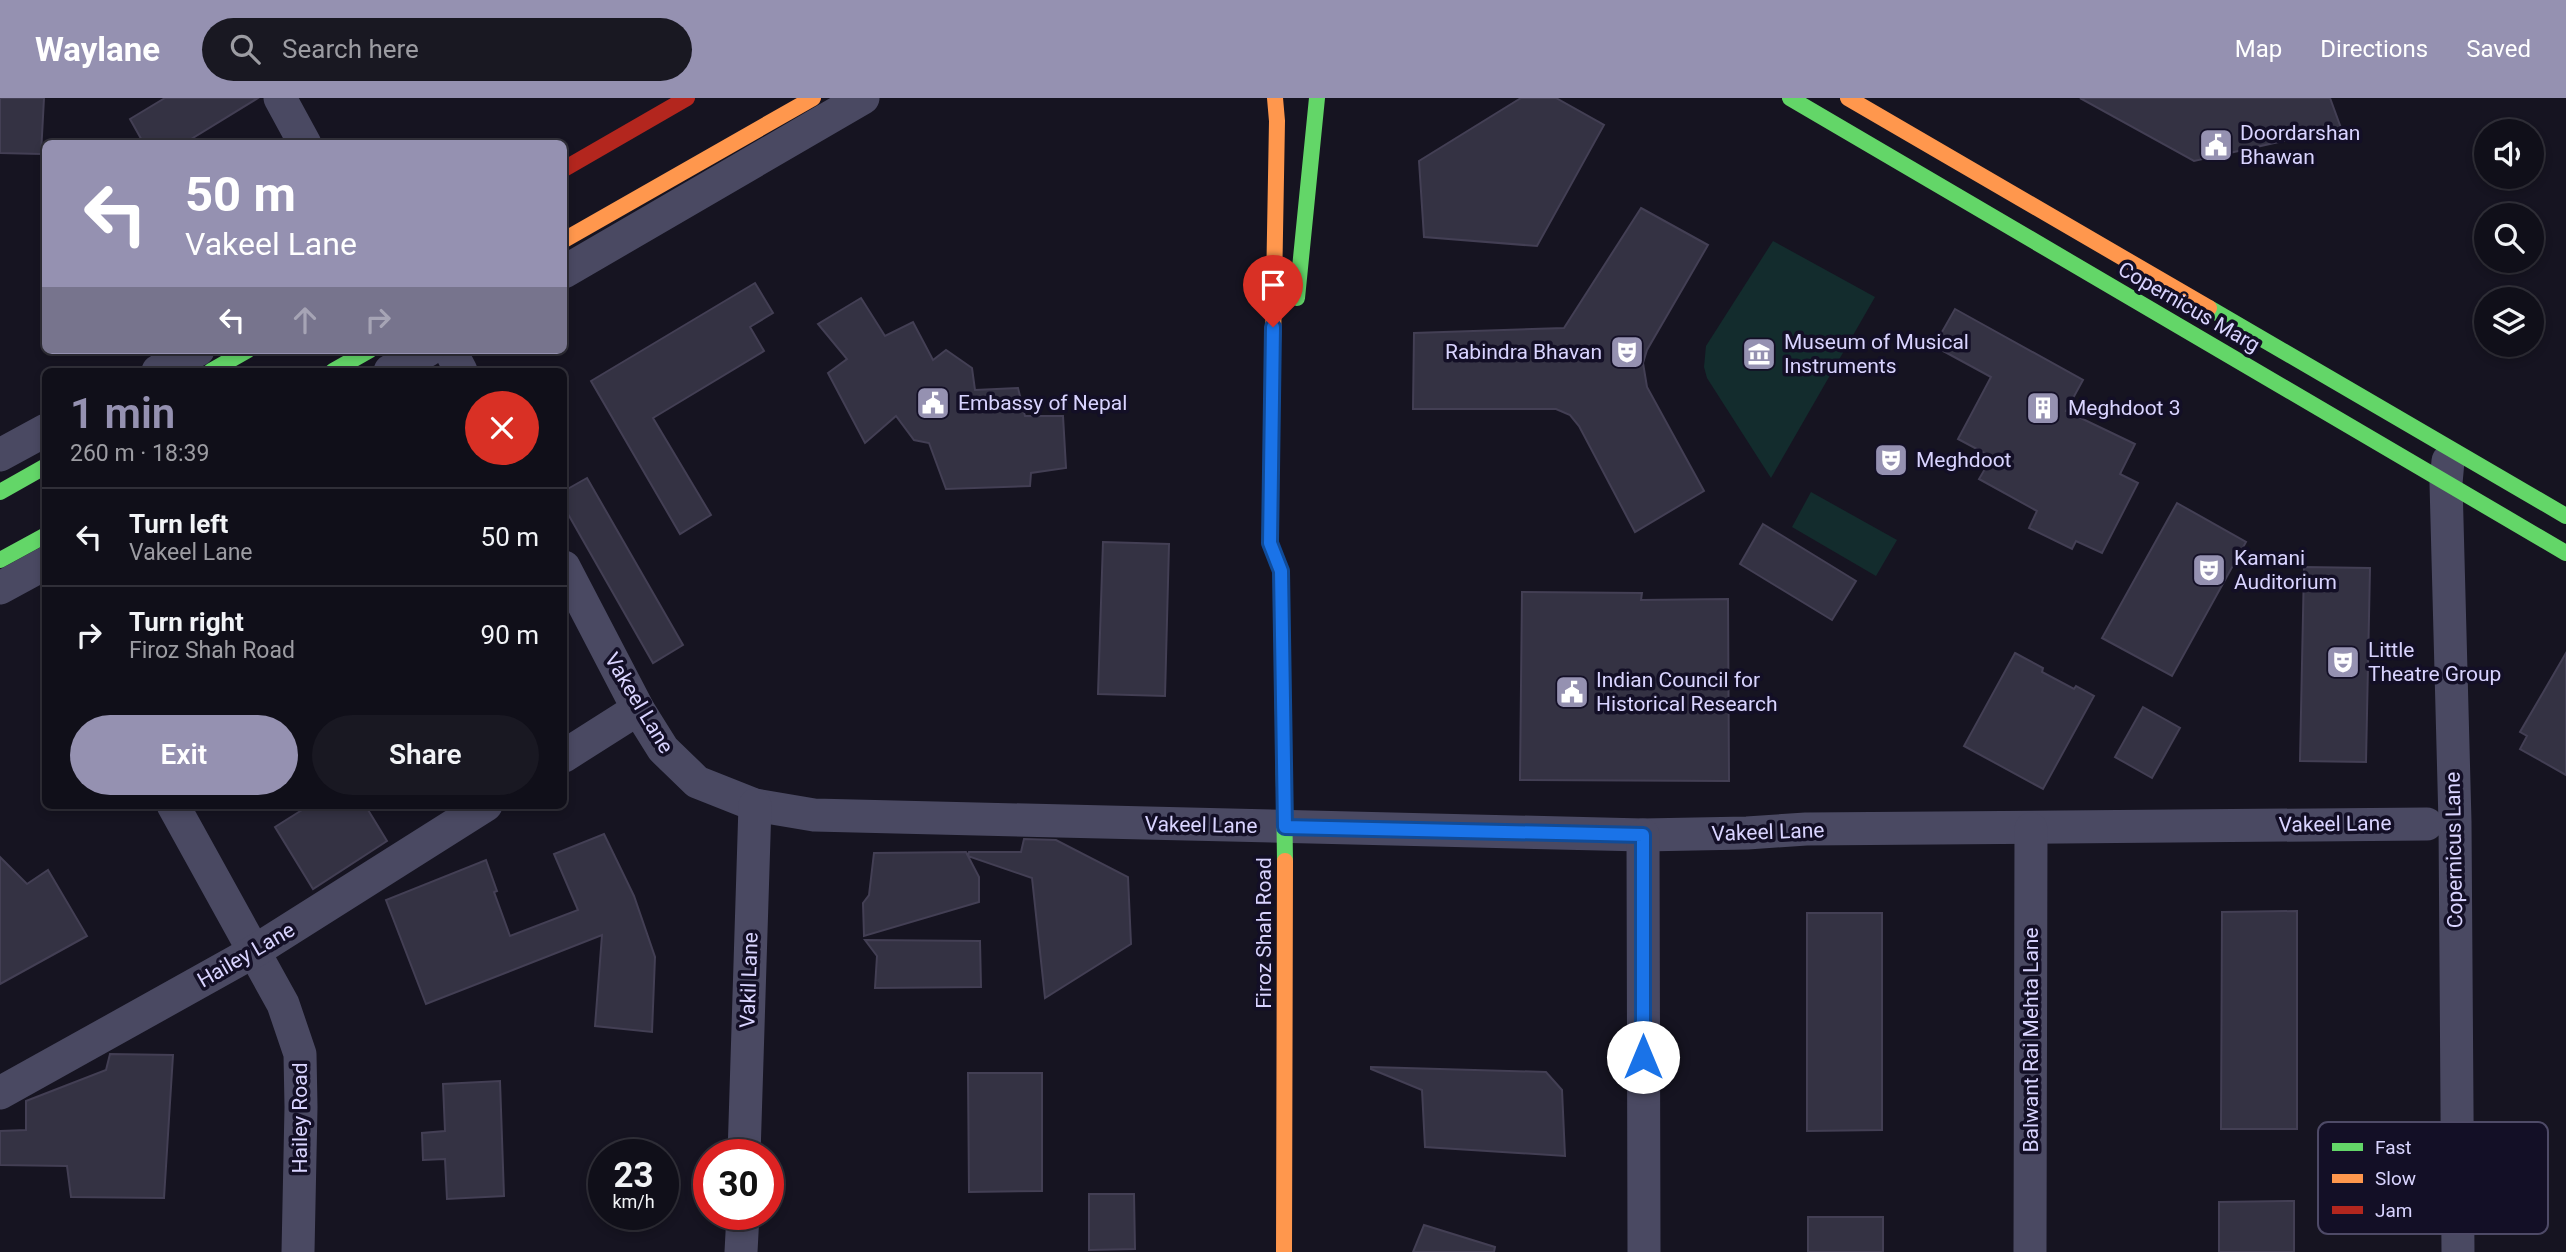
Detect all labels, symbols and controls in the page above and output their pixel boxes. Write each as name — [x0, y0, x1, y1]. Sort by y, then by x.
search box — [202, 18, 692, 81]
text: Waylane — [35, 30, 160, 69]
icon: search — [226, 30, 264, 68]
text: Search here — [282, 34, 419, 64]
text: Map — [2235, 35, 2282, 63]
text: Directions — [2320, 35, 2428, 63]
text: Saved — [2466, 35, 2531, 63]
map controls — [2474, 119, 2544, 357]
button: sound — [2474, 119, 2544, 189]
place label: Doordarshan Bhawan — [2240, 121, 2360, 169]
public building icon: Doordarshan Bhawan — [2197, 126, 2235, 164]
text: 50 m — [185, 166, 296, 223]
icon: left — [70, 168, 161, 259]
button: search — [2474, 203, 2544, 273]
text: Vakeel Lane — [185, 225, 357, 263]
pin — [1243, 255, 1303, 327]
street label: Copernicus Marg — [2114, 257, 2264, 357]
icon: arrive — [1254, 266, 1292, 304]
button: layers — [2474, 287, 2544, 357]
icon: left — [213, 301, 251, 339]
icon: ahead — [286, 301, 324, 339]
icon: right — [359, 301, 397, 339]
place label: Museum of Musical Instruments — [1784, 330, 1969, 378]
theatre icon: Rabindra Bhavan — [1608, 333, 1646, 371]
museum icon: Museum of Musical Instruments — [1740, 335, 1778, 373]
place label: Rabindra Bhavan — [1445, 340, 1602, 364]
public building icon: Embassy of Nepal — [914, 384, 952, 422]
text: 1 min — [70, 389, 175, 438]
building icon: Meghdoot 3 — [2024, 389, 2062, 427]
button: close — [465, 391, 539, 465]
place label: Embassy of Nepal — [958, 391, 1127, 415]
place label: Meghdoot 3 — [2068, 396, 2181, 420]
text: 260 m · 18:39 — [70, 440, 209, 467]
theatre icon: Meghdoot — [1872, 441, 1910, 479]
place label: Meghdoot — [1916, 448, 2012, 472]
text: Turn left — [129, 509, 228, 539]
icon: left — [70, 518, 108, 556]
text: 50 m — [481, 522, 539, 552]
text: Vakeel Lane — [129, 539, 253, 566]
place label: Kamani Auditorium — [2234, 546, 2337, 594]
theatre icon: Kamani Auditorium — [2190, 551, 2228, 589]
text: Turn right — [129, 607, 244, 637]
icon: right — [70, 616, 108, 654]
text: 90 m — [481, 620, 539, 650]
text: Firoz Shah Road — [129, 637, 295, 664]
place label: Little Theatre Group — [2368, 638, 2501, 686]
theatre icon: Little Theatre Group — [2324, 643, 2362, 681]
street label: Vakeel Lane — [600, 648, 678, 758]
place label: Indian Council for Historical Research — [1596, 668, 1777, 716]
public building icon: Indian Council for Historical Research — [1553, 673, 1591, 711]
button: Exit — [70, 715, 298, 795]
button: Share — [312, 715, 539, 795]
street label: Copernicus Lane — [2441, 772, 2467, 928]
street label: Vakeel Lane — [2278, 811, 2392, 837]
street label: Vakeel Lane — [1144, 812, 1258, 838]
street label: Vakeel Lane — [1711, 818, 1825, 846]
street label: Firoz Shah Road — [1252, 857, 1276, 1009]
street label: Hailey Lane — [193, 918, 299, 992]
street label: Balwant Rai Mehta Lane — [2019, 927, 2043, 1153]
street label: Vakil Lane — [735, 932, 763, 1028]
position arrow — [1606, 1020, 1680, 1094]
street label: Hailey Road — [288, 1063, 312, 1173]
legend — [2318, 1122, 2548, 1234]
text: Fast — [2375, 1136, 2412, 1159]
speed limit sign: 30 — [693, 1139, 784, 1230]
text: 23 — [613, 1155, 654, 1196]
text: Slow — [2375, 1167, 2416, 1190]
text: km/h — [612, 1191, 655, 1212]
text: Jam — [2375, 1199, 2412, 1222]

